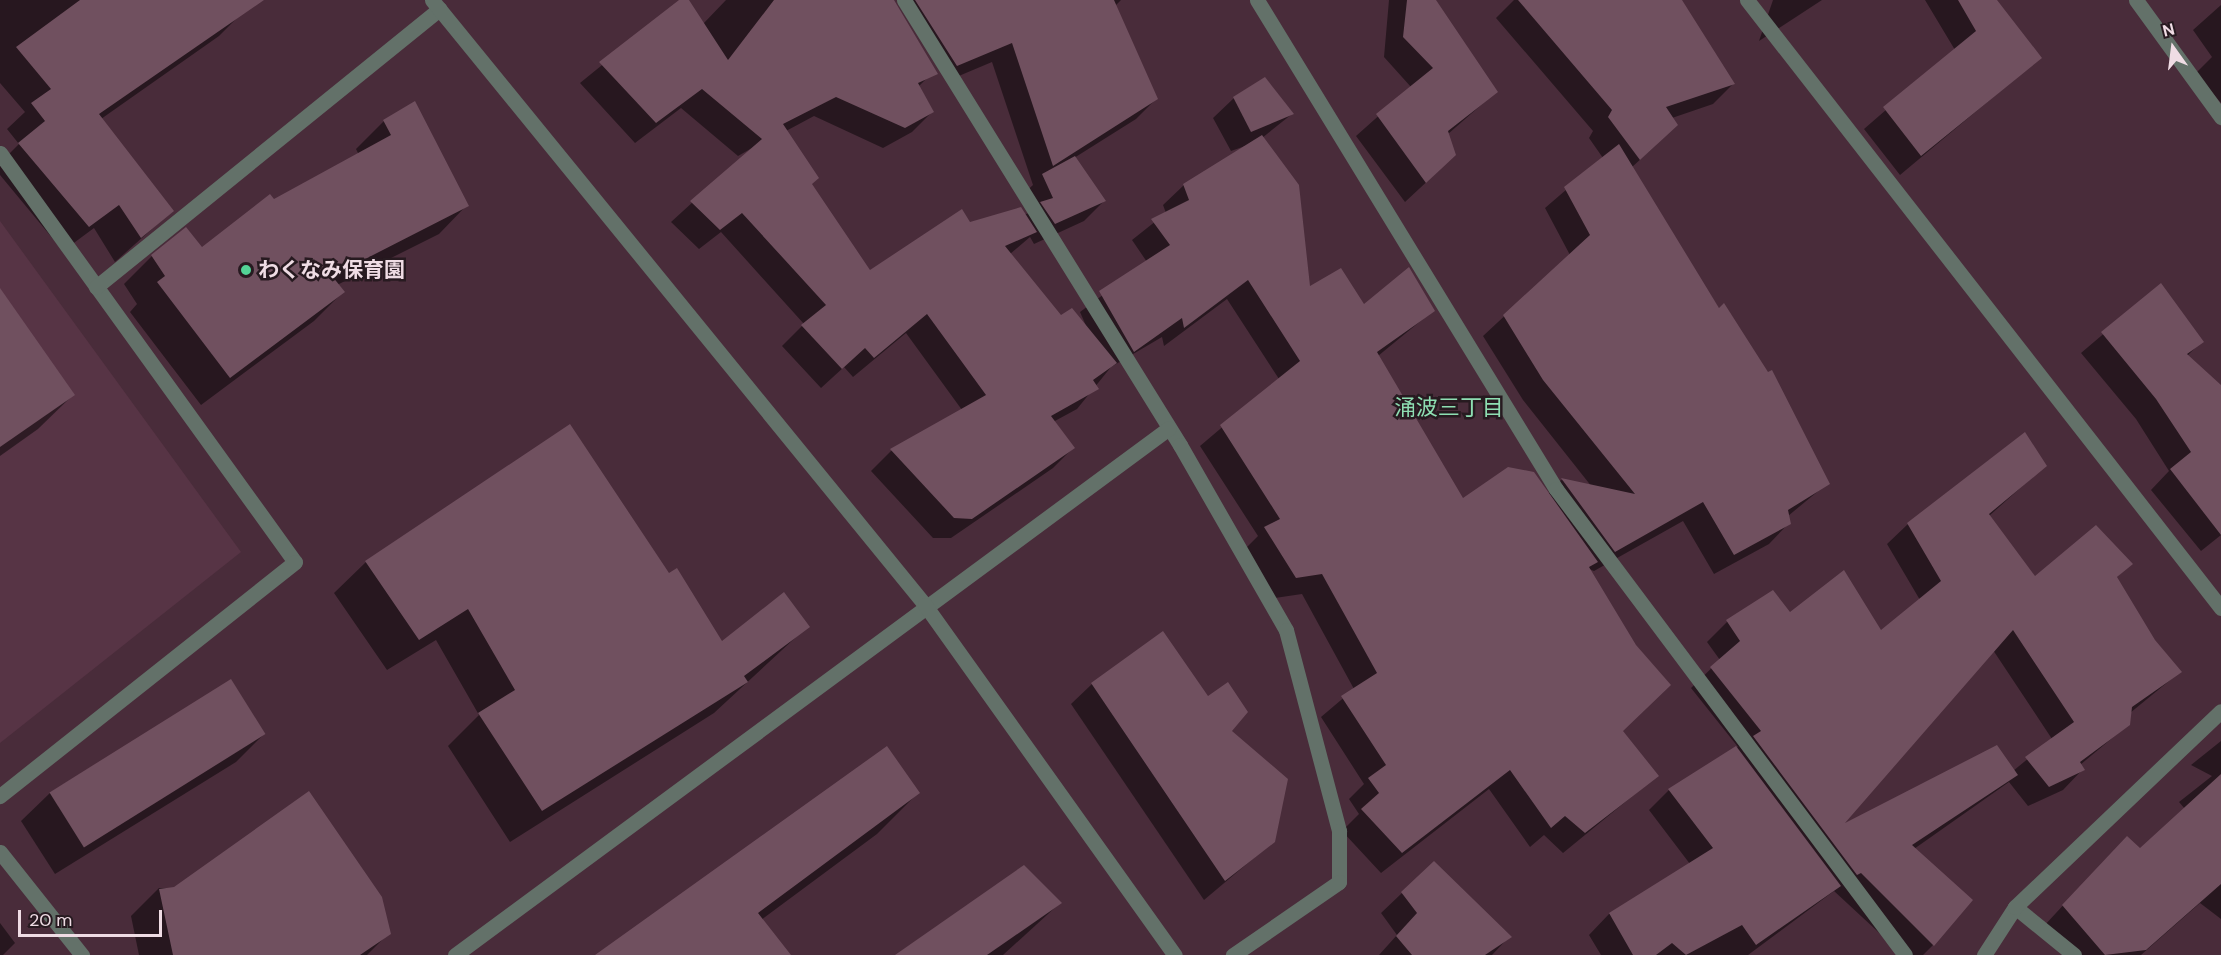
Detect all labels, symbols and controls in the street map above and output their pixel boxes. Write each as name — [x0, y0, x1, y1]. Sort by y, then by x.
north arrow — [2143, 18, 2203, 78]
text: N — [2160, 18, 2177, 42]
place label: わくなみ保育園 — [258, 257, 405, 283]
marker: わくなみ保育園 — [239, 263, 253, 277]
district label: 涌波三丁目 — [1394, 395, 1504, 421]
scale bar — [21, 898, 165, 936]
text: 20 m — [29, 908, 72, 932]

